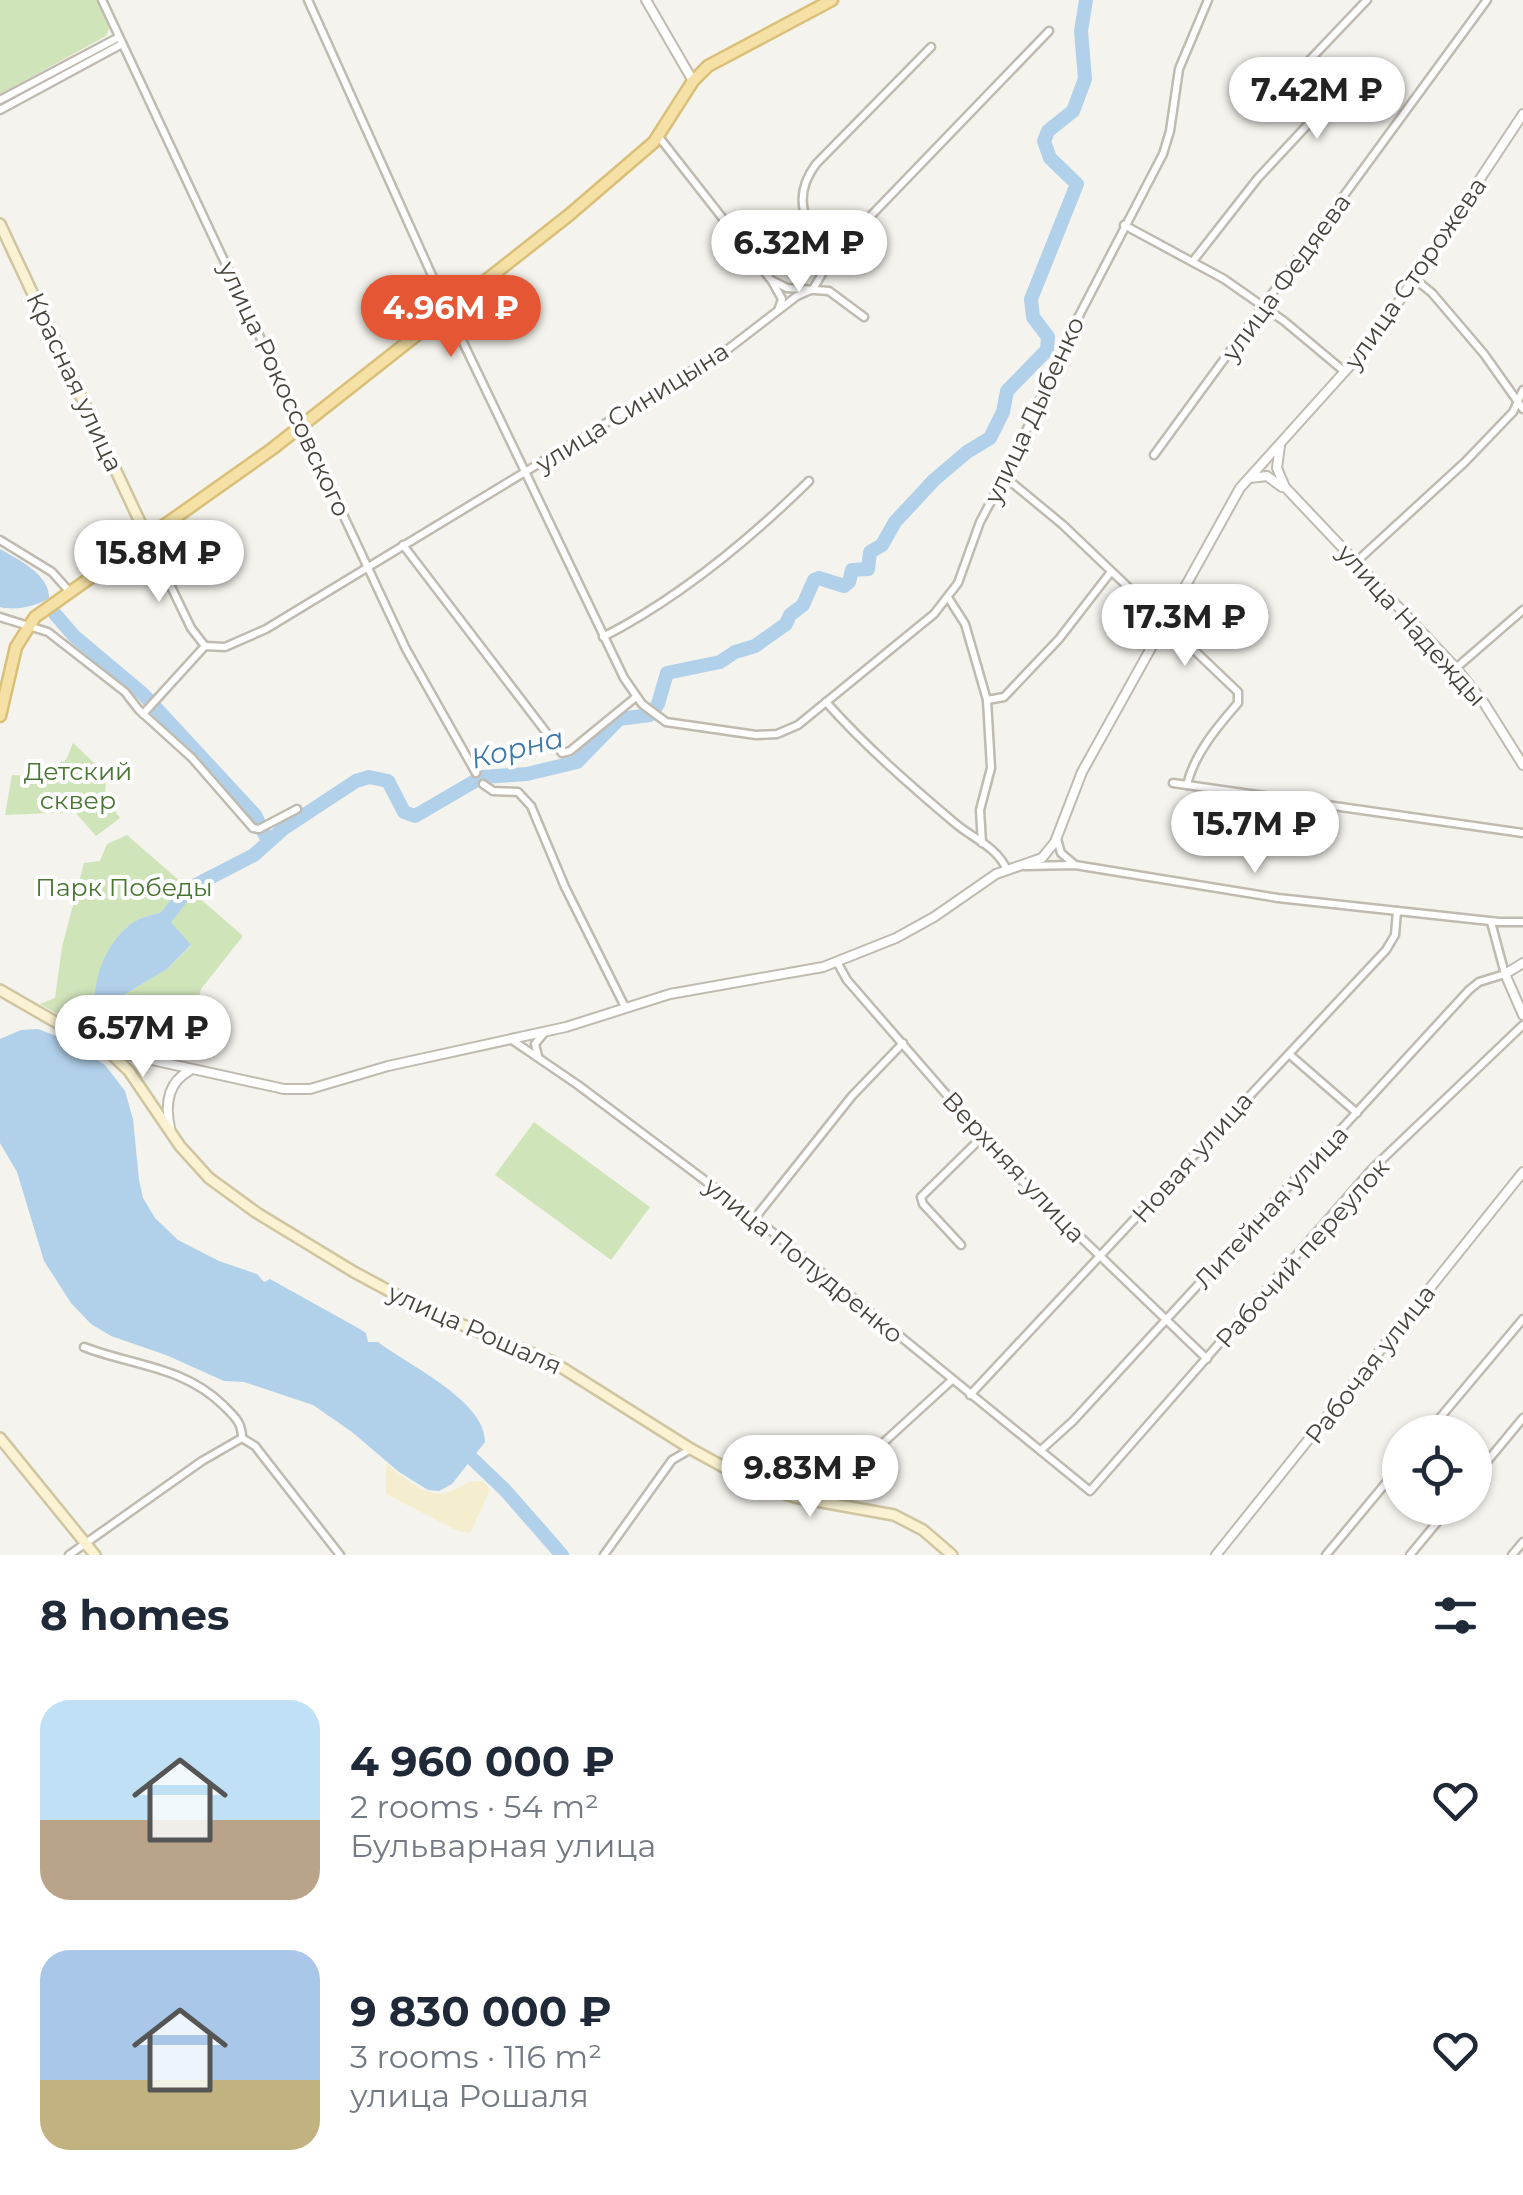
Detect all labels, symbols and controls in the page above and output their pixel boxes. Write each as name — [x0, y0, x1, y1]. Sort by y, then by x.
pin: 7.42M ₽ — [1225, 57, 1409, 142]
text: 7.42M ₽ — [1251, 70, 1383, 109]
street label: улица Сторожева — [1337, 171, 1492, 376]
street label: улица Федяева — [1215, 188, 1357, 367]
pin: 6.32M ₽ — [707, 210, 891, 295]
text: 6.32M ₽ — [733, 223, 865, 262]
street label: улица Рокоссовского — [212, 256, 357, 521]
pin: 4.96M ₽ — [359, 275, 543, 360]
street label: Красная улица — [20, 288, 130, 476]
text: 4.96M ₽ — [383, 288, 519, 327]
street label: улица Дыбенко — [977, 312, 1090, 509]
street label: улица Синицына — [529, 335, 734, 479]
pin: 15.8M ₽ — [67, 520, 251, 605]
text: 15.8M ₽ — [96, 533, 222, 572]
street label: улица Надежды — [1331, 537, 1493, 712]
pin: 17.3M ₽ — [1093, 584, 1277, 669]
text: 17.3M ₽ — [1124, 597, 1246, 636]
water label: Корна — [467, 720, 567, 776]
park label: Детский сквер — [24, 756, 132, 815]
pin: 15.7M ₽ — [1163, 791, 1347, 876]
text: 15.7M ₽ — [1193, 804, 1317, 843]
park label: Парк Победы — [35, 872, 213, 902]
pin: 6.57M ₽ — [51, 995, 235, 1080]
text: 6.57M ₽ — [77, 1008, 209, 1047]
street label: Верхняя улица — [936, 1085, 1092, 1249]
street label: Новая улица — [1125, 1085, 1259, 1229]
street label: Литейная улица — [1188, 1119, 1354, 1295]
street label: Рабочий переулок — [1209, 1152, 1395, 1354]
street label: улица Попудренко — [698, 1170, 909, 1349]
street label: улица Рошаля — [383, 1277, 566, 1381]
street label: Рабочая улица — [1299, 1278, 1441, 1450]
map controls — [1382, 1415, 1492, 1525]
button: locate — [1382, 1415, 1492, 1525]
pin: 9.83M ₽ — [718, 1435, 902, 1520]
text: 9.83M ₽ — [743, 1448, 877, 1487]
icon: filters — [1428, 1588, 1483, 1643]
text: 8 homes — [40, 1589, 229, 1641]
text: 4 960 000 ₽ — [350, 1735, 615, 1787]
icon: home — [120, 1740, 240, 1860]
icon: heart — [1428, 1773, 1483, 1828]
text: 2 rooms · 54 m² — [350, 1787, 599, 1826]
text: Бульварная улица — [350, 1826, 656, 1865]
text: 9 830 000 ₽ — [350, 1985, 612, 2037]
icon: home — [120, 1990, 240, 2110]
icon: heart — [1428, 2023, 1483, 2078]
text: 3 rooms · 116 m² — [350, 2037, 602, 2076]
text: улица Рошаля — [350, 2076, 589, 2115]

